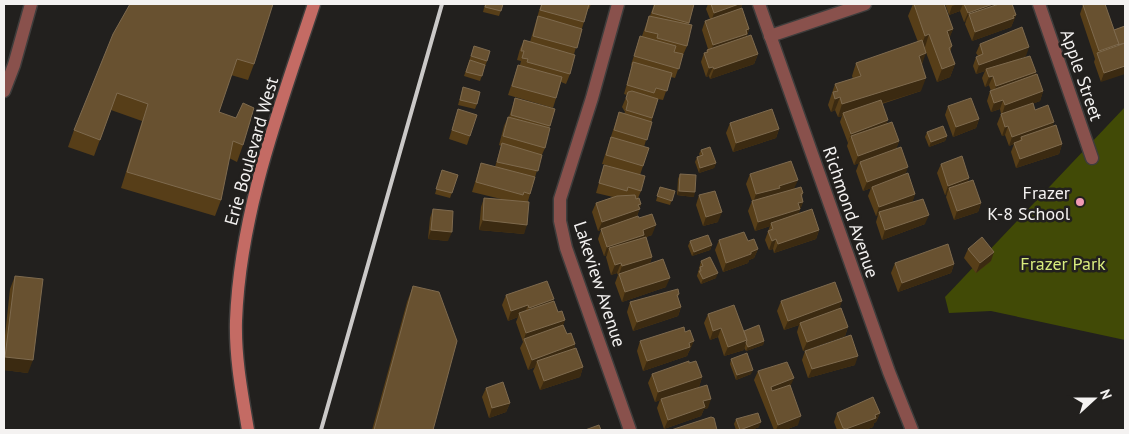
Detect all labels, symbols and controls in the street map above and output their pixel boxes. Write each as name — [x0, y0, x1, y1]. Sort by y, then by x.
street label: Apple Street — [1056, 26, 1108, 124]
street label: Erie Boulevard West — [219, 74, 283, 228]
street label: Richmond Avenue — [818, 143, 884, 281]
place label: Frazer K-8 School — [987, 181, 1071, 225]
marker: Frazer K-8 School — [1074, 196, 1086, 208]
street label: Lakeview Avenue — [569, 218, 631, 350]
park label: Frazer Park — [1020, 252, 1106, 275]
north arrow — [1069, 374, 1119, 424]
text: N — [1096, 387, 1116, 402]

